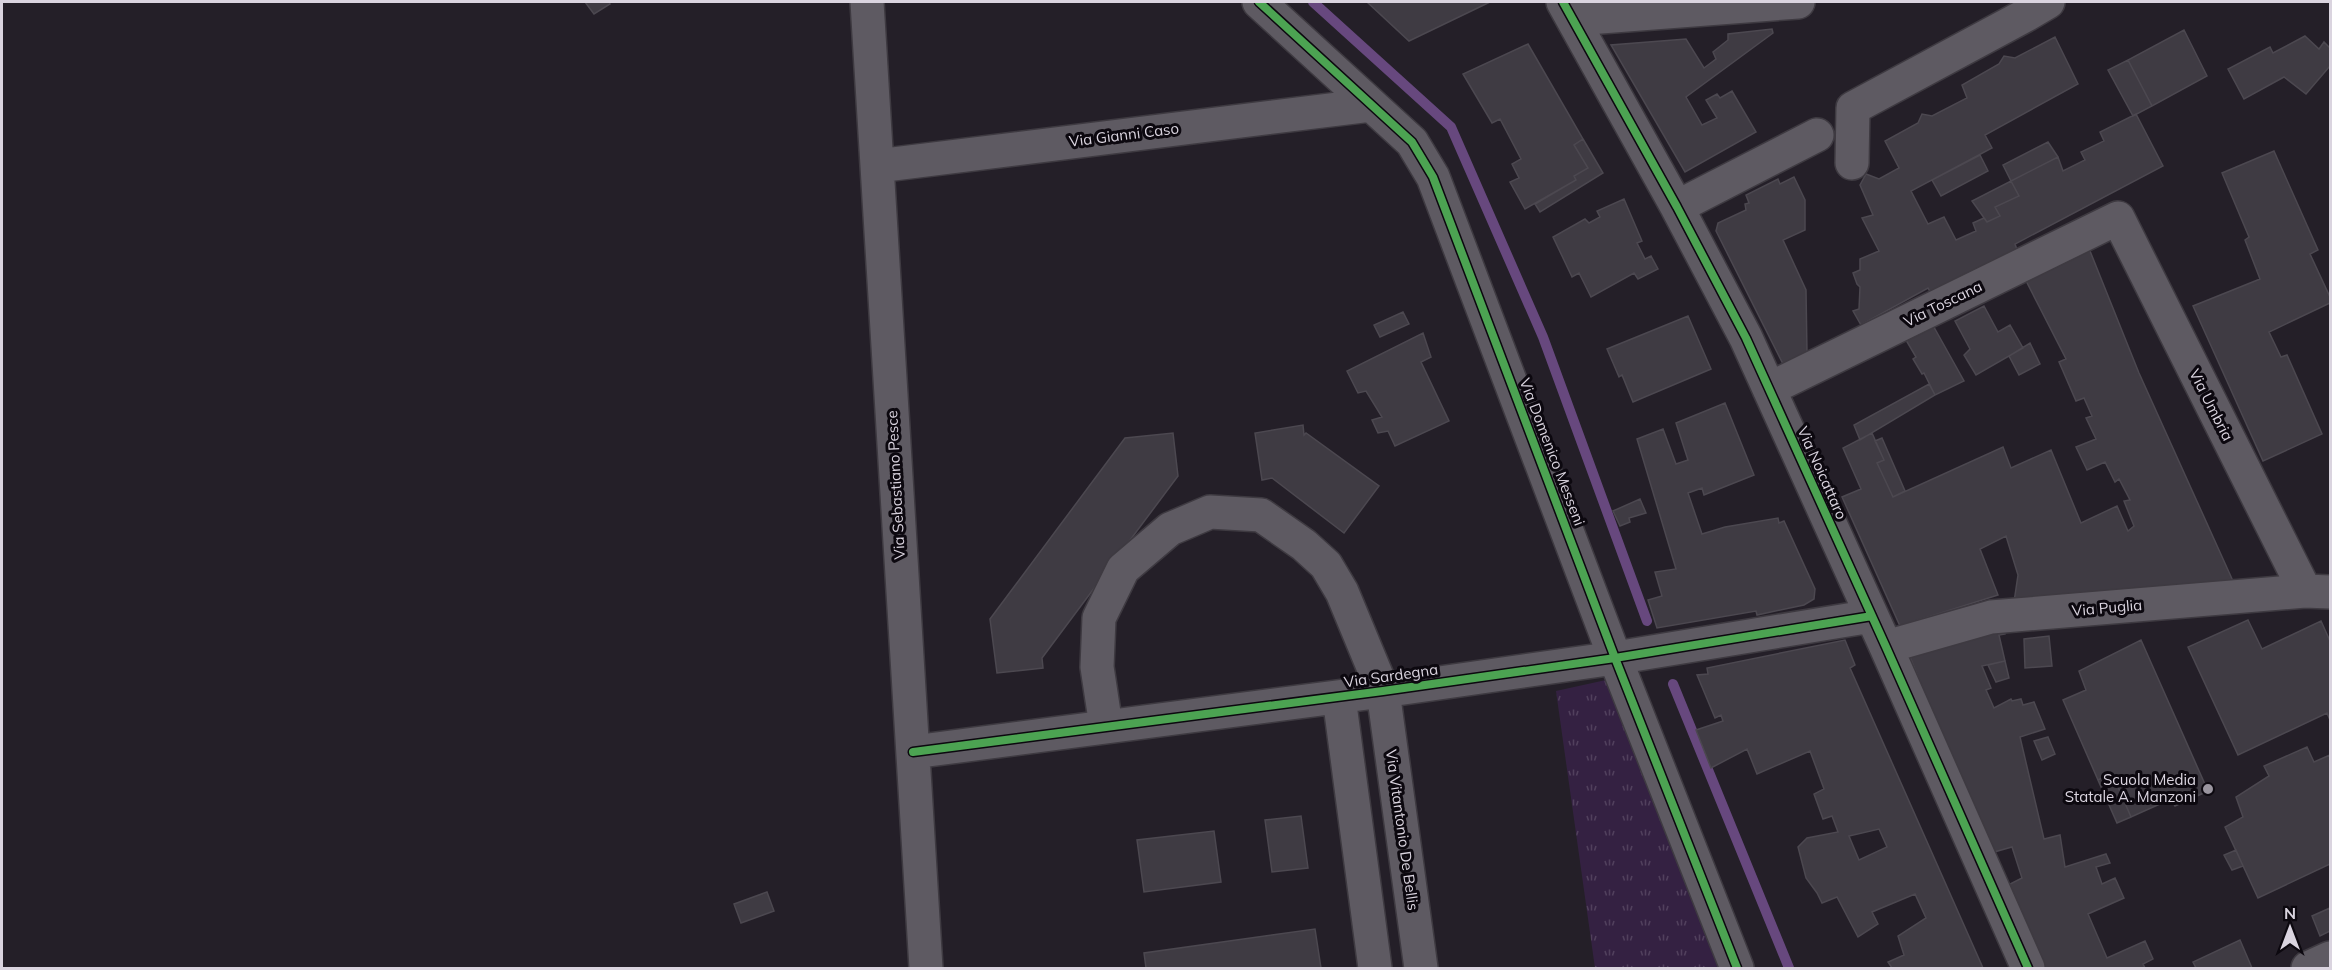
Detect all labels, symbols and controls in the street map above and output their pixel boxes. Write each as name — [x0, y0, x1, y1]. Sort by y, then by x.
street label: Via Gianni Caso — [1068, 118, 1180, 151]
street label: Via Toscana — [1900, 276, 1985, 331]
street label: Via Umbria — [2185, 366, 2238, 444]
street label: Via Domenico Messeni — [1516, 375, 1589, 528]
street label: Via Sebastiano Pesce — [882, 410, 909, 560]
street label: Via Noicattaro — [1793, 423, 1851, 522]
street label: Via Puglia — [2071, 595, 2143, 620]
street label: Via Sardegna — [1343, 660, 1439, 691]
street label: Via Vitantonio De Bellis — [1382, 748, 1423, 912]
place label: Scuola Media Statale A. Manzoni — [2065, 770, 2196, 806]
marker: Scuola Media Statale A. Manzoni — [2201, 782, 2215, 796]
north arrow — [2260, 898, 2320, 958]
text: N — [2284, 903, 2296, 923]

